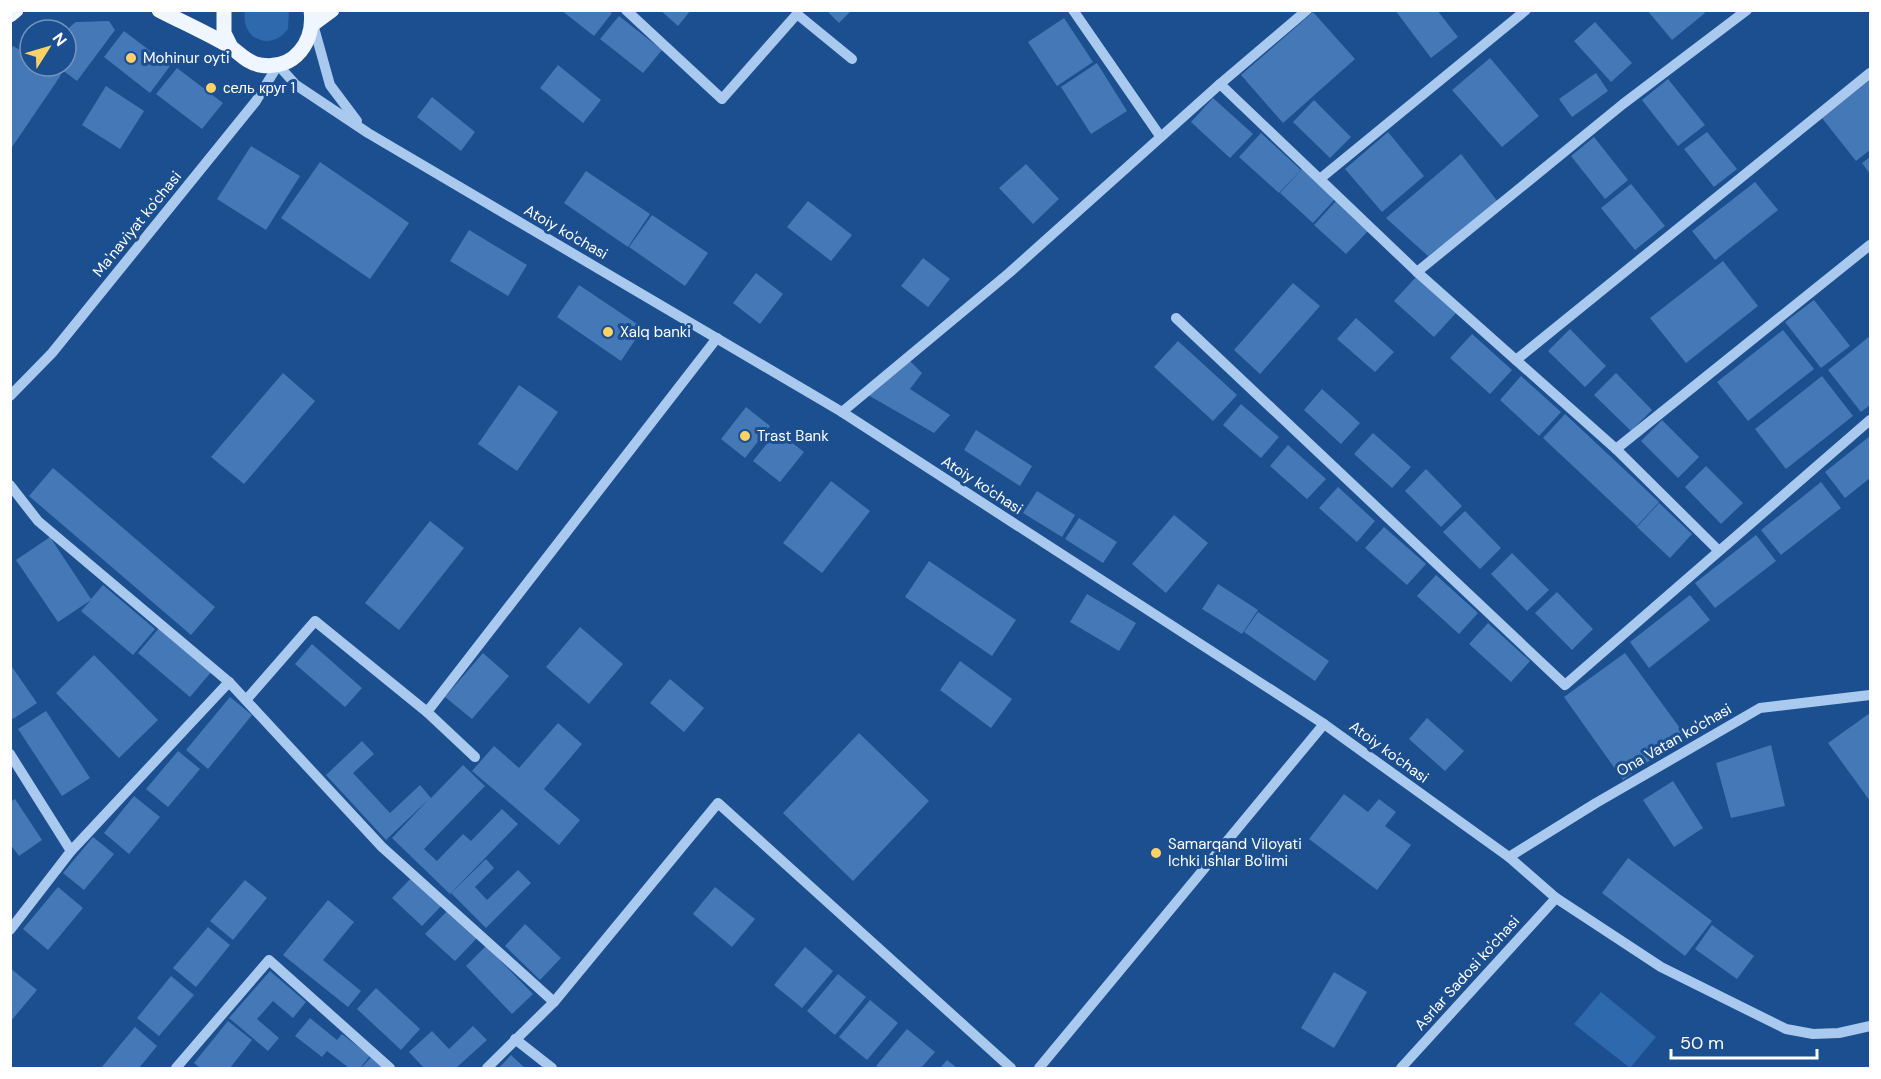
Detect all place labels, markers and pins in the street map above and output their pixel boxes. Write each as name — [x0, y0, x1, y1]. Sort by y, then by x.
place label: Mohinur oyti — [143, 48, 230, 68]
marker: Mohinur oyti — [124, 51, 138, 65]
place label: сель круг 1 — [223, 78, 295, 98]
marker: сель круг 1 — [204, 81, 218, 95]
place label: Xalq banki — [620, 322, 691, 342]
marker: Xalq banki — [601, 325, 615, 339]
place label: Trast Bank — [757, 426, 829, 446]
marker: Trast Bank — [738, 429, 752, 443]
place label: Samarqand Viloyati Ichki Ishlar Bo'limi — [1168, 834, 1302, 871]
marker: Samarqand Viloyati Ichki Ishlar Bo'limi — [1149, 846, 1163, 860]

